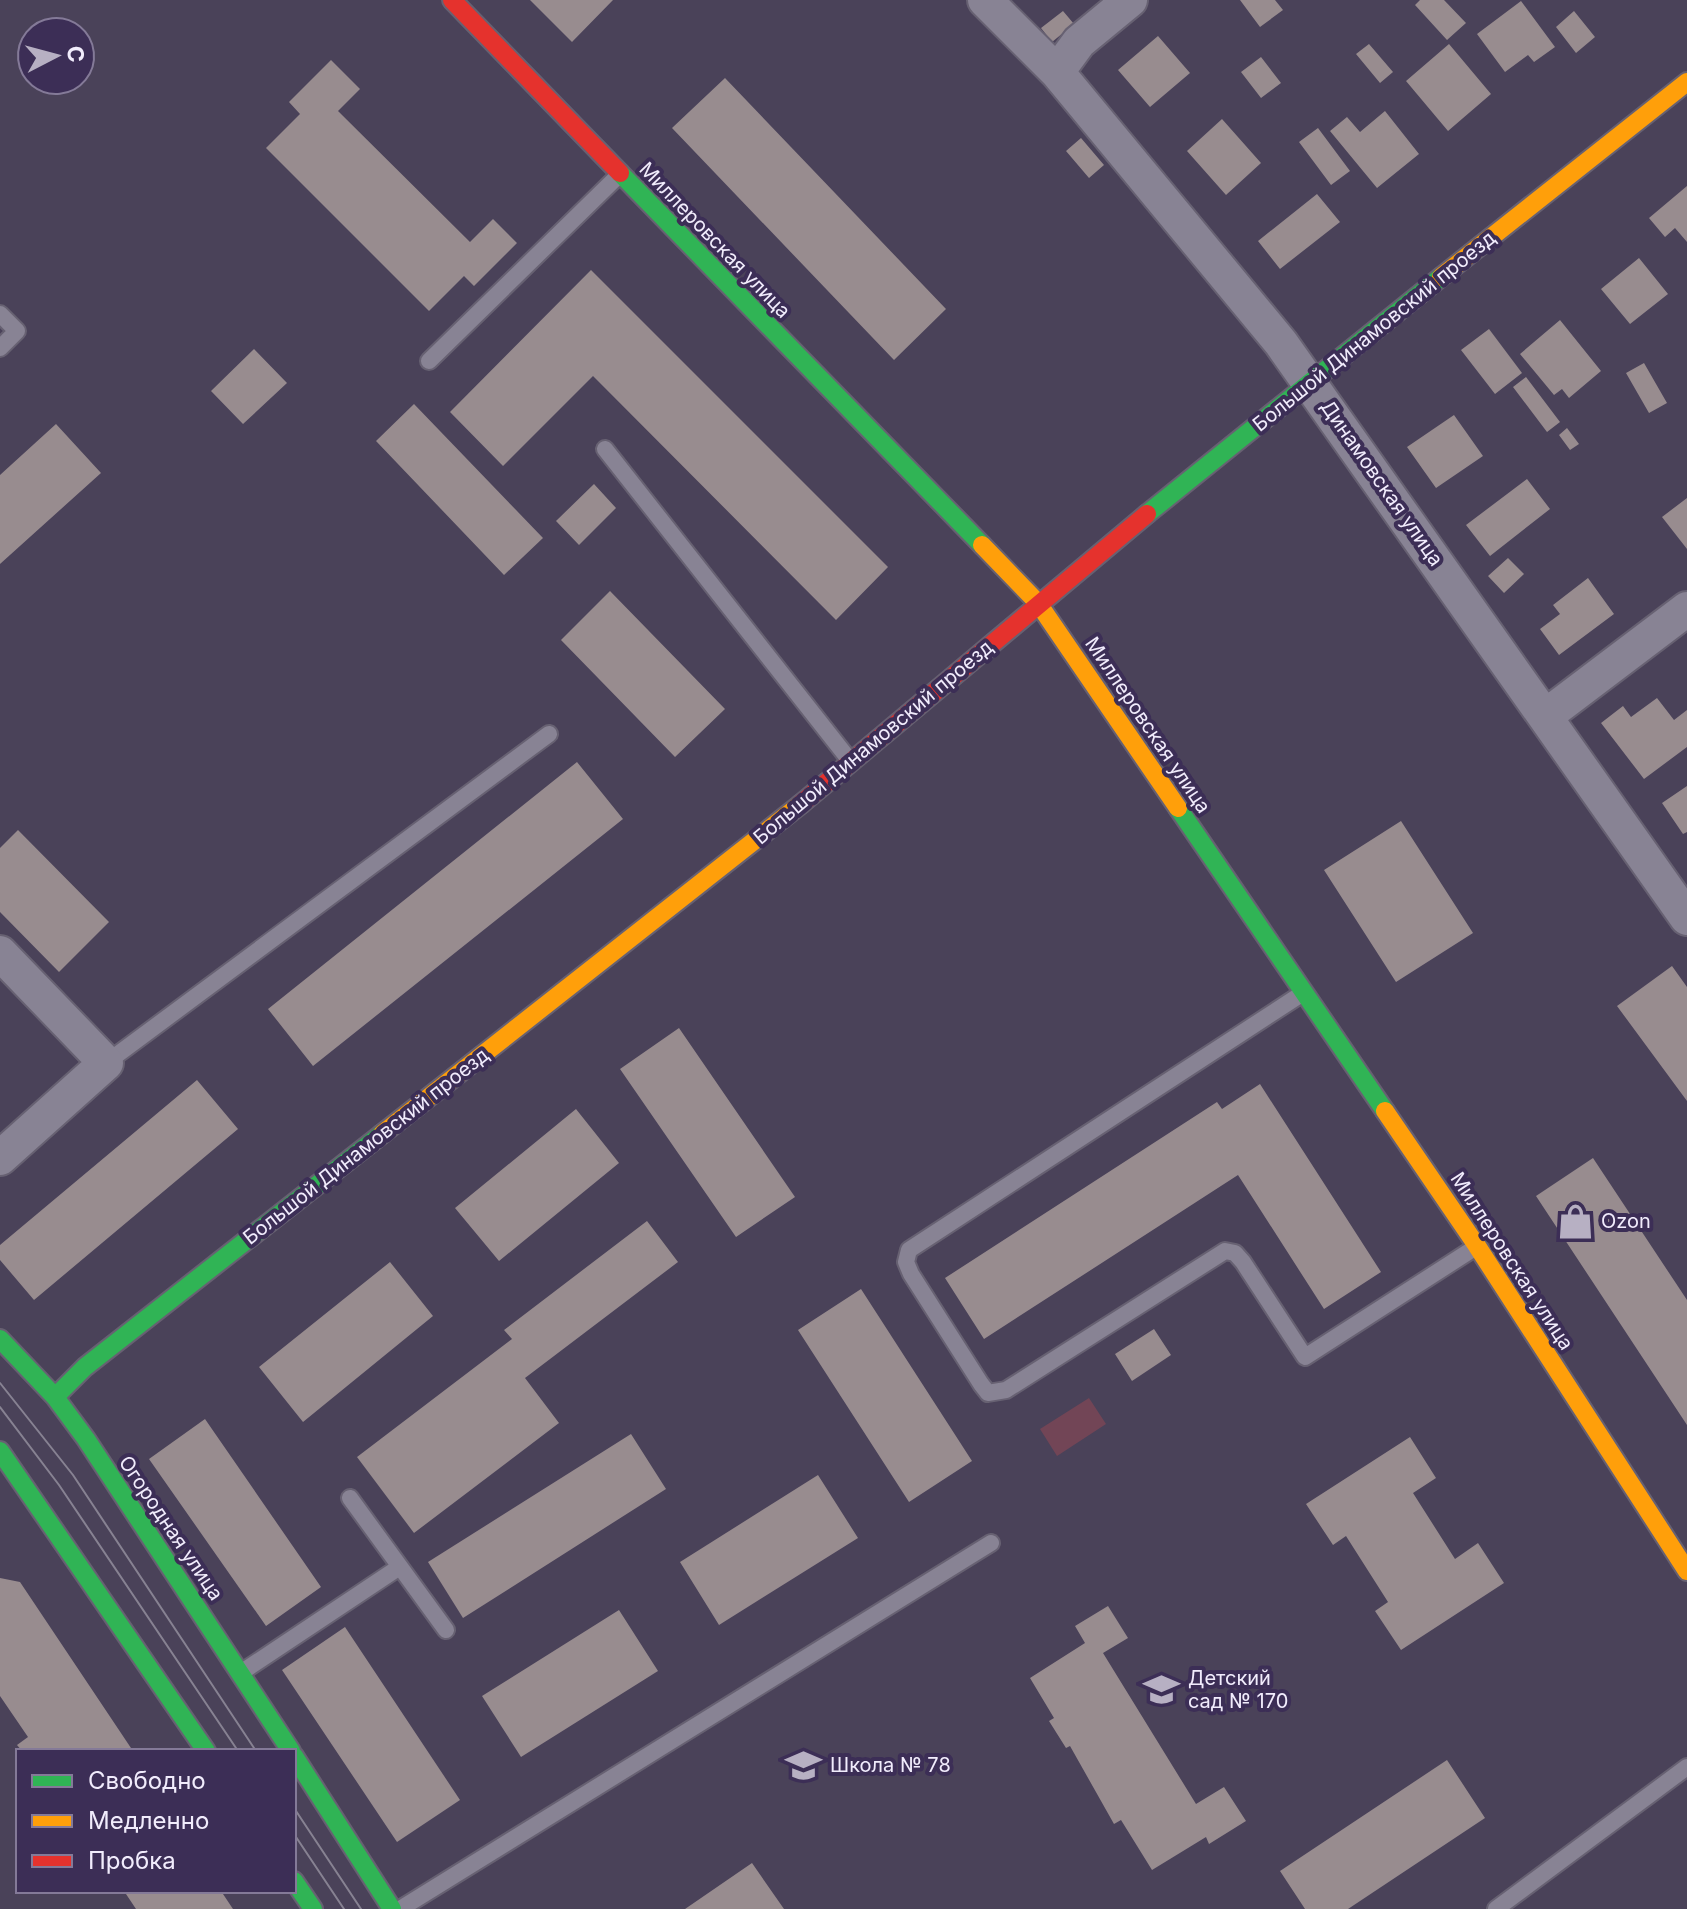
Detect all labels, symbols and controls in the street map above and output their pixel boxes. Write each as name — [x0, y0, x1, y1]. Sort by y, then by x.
north arrow — [16, 16, 96, 96]
text: С — [62, 44, 90, 63]
street label: Миллеровская улица — [634, 157, 796, 323]
street label: Большой Динамовский проезд — [1248, 226, 1500, 436]
street label: Динамовская улица — [1316, 395, 1448, 571]
street label: Миллеровская улица — [1080, 632, 1216, 818]
street label: Большой Динамовский проезд — [748, 635, 998, 849]
street label: Большой Динамовский проезд — [238, 1043, 494, 1249]
street label: Миллеровская улица — [1446, 1168, 1578, 1354]
shop icon: Ozon — [1556, 1202, 1594, 1240]
place label: Ozon — [1601, 1209, 1651, 1233]
street label: Огородная улица — [114, 1451, 228, 1605]
place label: Детский сад № 170 — [1188, 1666, 1288, 1713]
school or university icon: Детский сад № 170 — [1143, 1671, 1181, 1709]
school or university icon: Школа № 78 — [785, 1746, 823, 1784]
legend — [16, 1749, 296, 1893]
place label: Школа № 78 — [830, 1753, 951, 1777]
text: Свободно — [88, 1766, 206, 1795]
text: Медленно — [88, 1806, 209, 1835]
text: Пробка — [88, 1846, 176, 1875]

